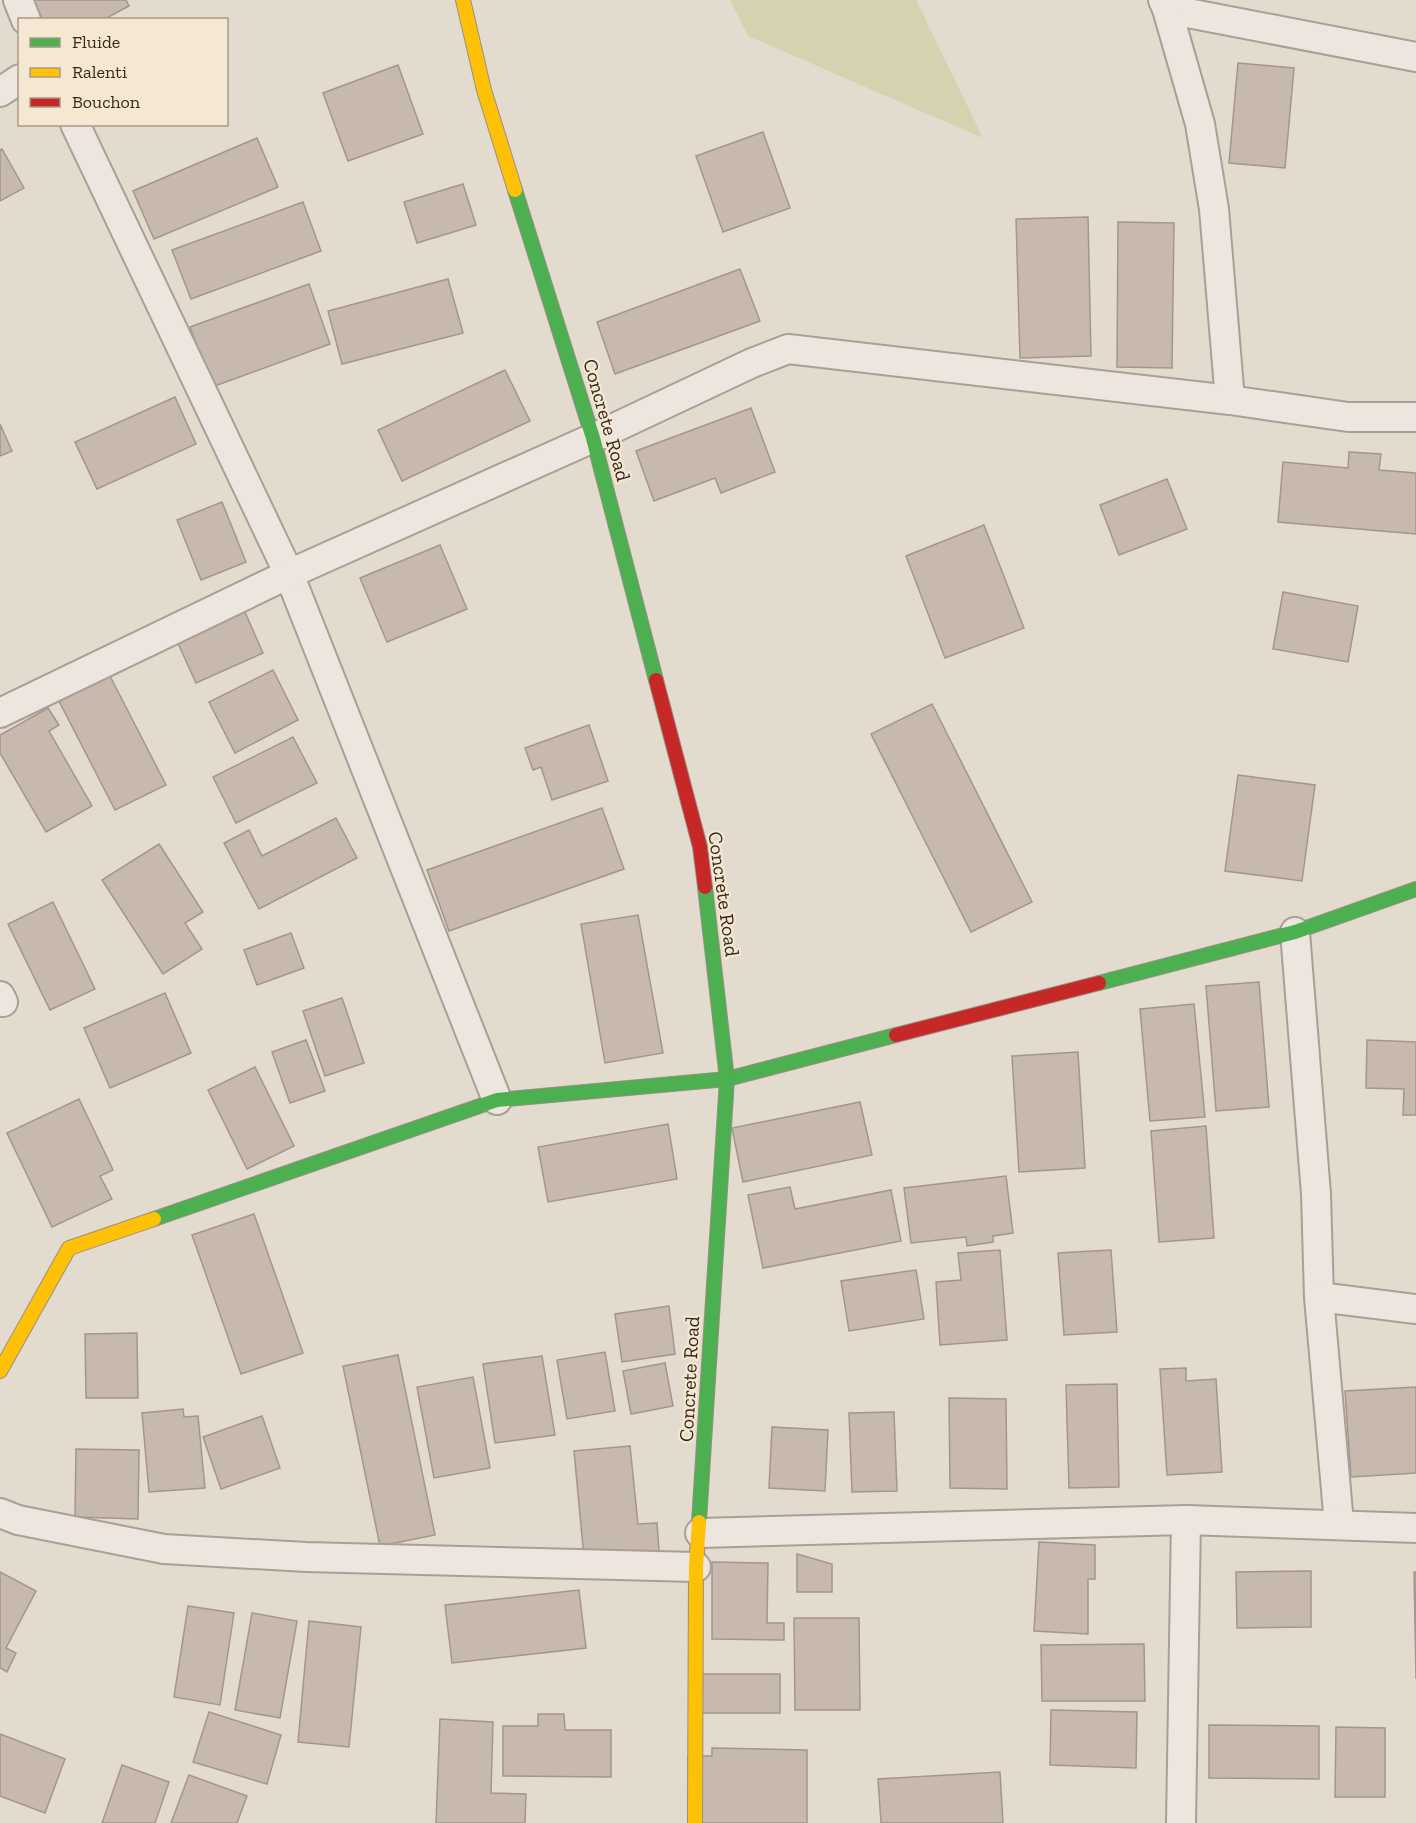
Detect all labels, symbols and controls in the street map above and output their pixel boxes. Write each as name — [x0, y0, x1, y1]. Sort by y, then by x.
legend — [18, 18, 228, 126]
text: Fluide — [72, 31, 120, 53]
text: Ralenti — [72, 61, 127, 83]
text: Bouchon — [72, 91, 141, 113]
street label: Concrete Road — [578, 356, 636, 484]
street label: Concrete Road — [703, 830, 745, 958]
street label: Concrete Road — [674, 1315, 704, 1443]

